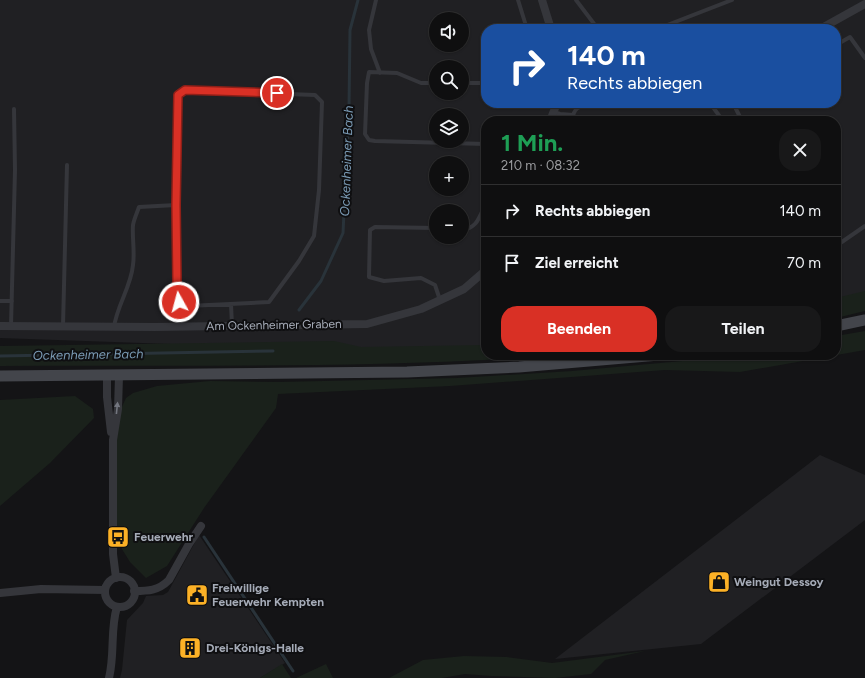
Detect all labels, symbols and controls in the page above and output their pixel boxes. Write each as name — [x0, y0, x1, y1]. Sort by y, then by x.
map controls — [429, 12, 469, 244]
button: sound — [429, 12, 469, 52]
text: 140 m — [567, 38, 646, 72]
icon: right — [501, 40, 553, 92]
button: search — [429, 60, 469, 100]
text: Rechts abbiegen — [567, 72, 702, 94]
pin — [260, 76, 294, 110]
icon: arrive — [266, 82, 288, 104]
water label: Ockenheimer Bach — [337, 105, 356, 217]
button: layers — [429, 108, 469, 148]
text: 1 Min. — [501, 128, 563, 157]
button: close — [779, 129, 821, 171]
button: + — [429, 156, 469, 196]
text: 210 m · 08:32 — [501, 158, 580, 173]
icon: right — [501, 200, 523, 222]
text: Rechts abbiegen — [535, 202, 650, 220]
text: 140 m — [779, 202, 821, 220]
button: − — [429, 204, 469, 244]
icon: arrive — [501, 252, 523, 274]
text: Ziel erreicht — [535, 254, 619, 272]
text: 70 m — [787, 254, 821, 272]
position arrow — [158, 281, 200, 323]
button: Beenden — [501, 306, 657, 352]
button: Teilen — [665, 306, 821, 352]
street label: Am Ockenheimer Graben — [206, 317, 342, 333]
water label: Ockenheimer Bach — [33, 346, 144, 363]
one-way arrow — [114, 402, 121, 414]
bus stop icon: Feuerwehr — [105, 524, 131, 550]
place label: Feuerwehr — [134, 530, 194, 544]
shop icon: Weingut Dessoy — [706, 569, 732, 595]
place label: Weingut Dessoy — [734, 575, 824, 589]
place label: Freiwillige Feuerwehr Kempten — [212, 581, 324, 609]
public building icon: Freiwillige Feuerwehr Kempten — [184, 582, 210, 608]
building icon: Drei-Königs-Halle — [177, 635, 203, 661]
place label: Drei-Königs-Halle — [206, 641, 304, 655]

